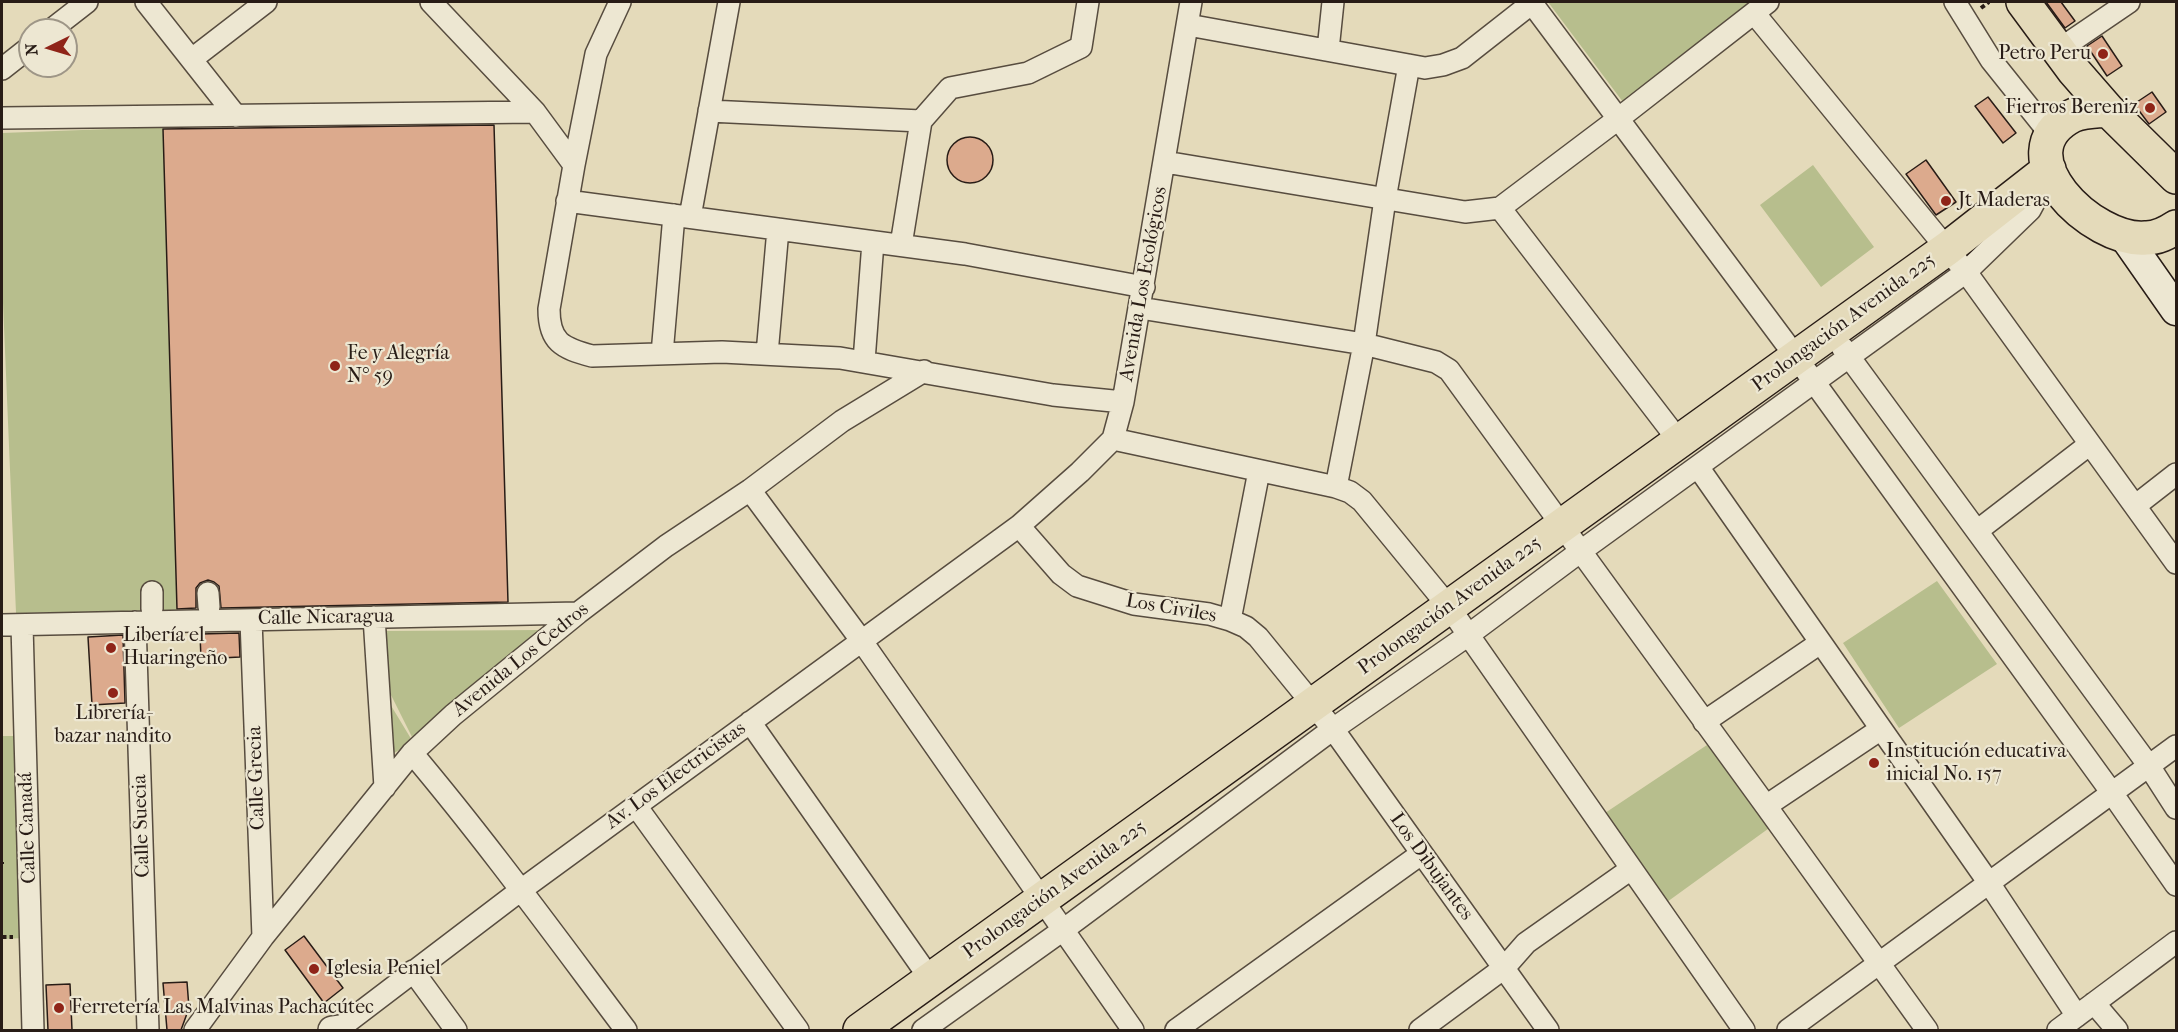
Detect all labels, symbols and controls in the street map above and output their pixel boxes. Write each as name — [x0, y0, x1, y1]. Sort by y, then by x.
north arrow — [18, 18, 78, 78]
place label: Petro Peru — [1998, 42, 2091, 66]
text: N — [22, 43, 42, 56]
marker: Petro Peru — [2096, 47, 2110, 61]
place label: Fierros Bereniz — [2005, 96, 2138, 120]
marker: Fierros Bereniz — [2143, 101, 2157, 115]
street label: Avenida Los Ecológicos — [1115, 185, 1173, 383]
place label: Jt Maderas — [1958, 189, 2050, 213]
marker: Jt Maderas — [1939, 194, 1953, 208]
street label: Prolongación Avenida 225 — [1748, 248, 1940, 398]
place label: Fe y Alegría N° 59 — [347, 342, 449, 389]
marker: Fe y Alegría N° 59 — [328, 359, 342, 373]
street label: Prolongación Avenida 225 — [1354, 531, 1546, 681]
street label: Los Civiles — [1124, 589, 1218, 629]
street label: Avenida Los Cedros — [448, 598, 594, 722]
street label: Calle Nicaragua — [258, 605, 394, 631]
place label: Libería el Huaringeño — [123, 624, 227, 671]
marker: Libería el Huaringeño — [104, 641, 118, 655]
marker: Librería- bazar nandito — [106, 686, 120, 700]
place label: Librería- bazar nandito — [55, 702, 171, 749]
street label: Av. Los Electricistas — [601, 717, 751, 835]
street label: Calle Grecia — [243, 725, 271, 831]
place label: Institución educativa inicial No. 157 — [1886, 740, 2066, 787]
marker: Institución educativa inicial No. 157 — [1867, 756, 1881, 770]
street label: Calle Canadá — [14, 772, 42, 884]
street label: Calle Suecia — [128, 774, 156, 878]
street label: Los Dibujantes — [1384, 809, 1478, 925]
street label: Prolongación Avenida 225 — [959, 815, 1151, 965]
place label: Iglesia Peniel — [326, 957, 441, 981]
marker: Iglesia Peniel — [307, 962, 321, 976]
place label: Ferretería Las Malvinas Pachacútec — [71, 996, 374, 1020]
marker: Ferretería Las Malvinas Pachacútec — [52, 1001, 66, 1015]

